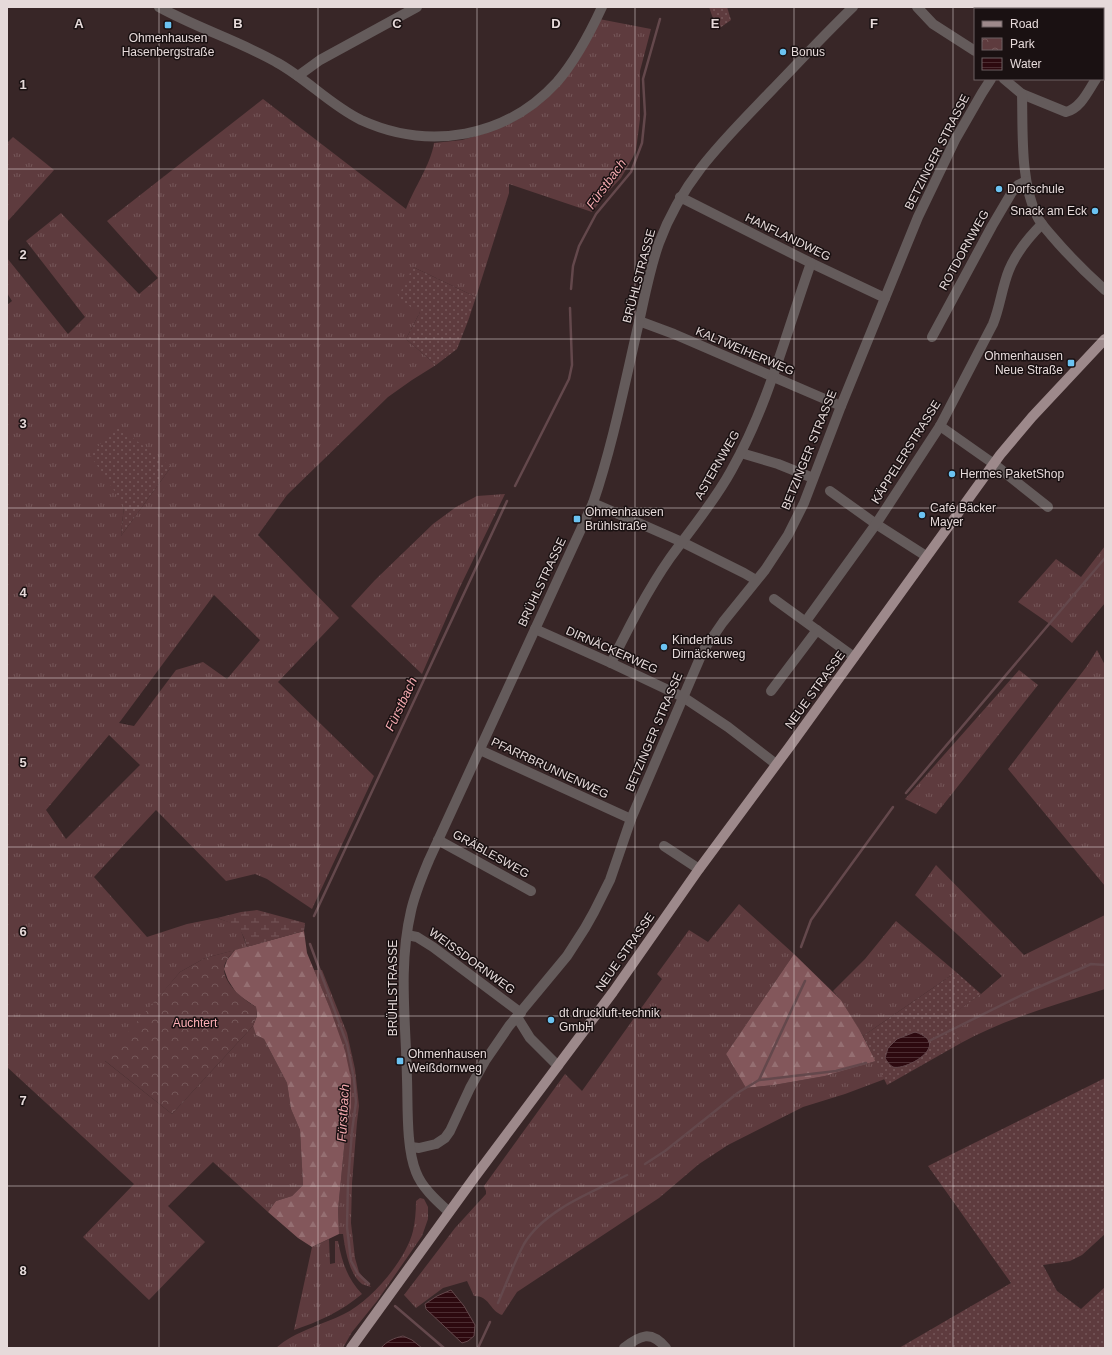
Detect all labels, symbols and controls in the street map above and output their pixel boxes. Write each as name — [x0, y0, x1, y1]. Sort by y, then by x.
legend — [974, 8, 1104, 80]
text: A — [74, 16, 84, 31]
text: B — [233, 16, 243, 31]
text: C — [392, 16, 402, 31]
text: D — [551, 16, 561, 31]
text: E — [711, 16, 720, 31]
text: F — [870, 16, 878, 31]
text: Road — [1010, 17, 1039, 31]
marker: Ohmenhausen Hasenbergstraße — [163, 20, 173, 30]
place label: Ohmenhausen Hasenbergstraße — [122, 31, 215, 59]
text: Park — [1010, 37, 1036, 51]
place label: Bonus — [791, 45, 825, 59]
marker: Bonus — [778, 47, 788, 57]
text: Water — [1010, 57, 1042, 71]
text: 1 — [19, 77, 27, 92]
street label: BETZINGER STRASSE — [902, 92, 972, 212]
water label: Fürstbach — [583, 156, 629, 212]
place label: Dorfschule — [1007, 182, 1065, 196]
marker: Dorfschule — [994, 184, 1004, 194]
place label: Snack am Eck — [1010, 204, 1088, 218]
marker: Snack am Eck — [1090, 206, 1100, 216]
street label: ROTDORNWEG — [936, 208, 992, 292]
street label: HANFLANDWEG — [743, 210, 833, 264]
street label: BRÜHLSTRASSE — [620, 227, 658, 325]
text: 2 — [19, 247, 27, 262]
street label: KALTWEIHERWEG — [694, 324, 796, 378]
place label: Ohmenhausen Neue Straße — [984, 349, 1063, 377]
marker: Ohmenhausen Neue Straße — [1066, 358, 1076, 368]
street label: BETZINGER STRASSE — [779, 388, 839, 512]
street label: KÄPPELERSTRASSE — [868, 398, 944, 506]
text: 3 — [19, 416, 27, 431]
street label: ASTERNWEG — [692, 428, 742, 502]
place label: Hermes PaketShop — [960, 467, 1064, 481]
marker: Hermes PaketShop — [947, 469, 957, 479]
place label: Café Bäcker Mayer — [930, 501, 996, 529]
place label: Ohmenhausen Brühlstraße — [585, 505, 664, 533]
marker: Café Bäcker Mayer — [917, 510, 927, 520]
marker: Ohmenhausen Brühlstraße — [572, 514, 582, 524]
street label: BRÜHLSTRASSE — [515, 535, 569, 629]
text: 4 — [19, 585, 27, 600]
street label: DIRNÄCKERWEG — [564, 623, 660, 677]
place label: Kinderhaus Dirnäckerweg — [672, 633, 745, 661]
marker: Kinderhaus Dirnäckerweg — [659, 642, 669, 652]
street label: NEUE STRASSE — [782, 648, 848, 732]
street label: BETZINGER STRASSE — [623, 670, 685, 794]
water label: Fürstbach — [382, 675, 420, 733]
street label: PFARRBRUNNENWEG — [489, 735, 611, 801]
text: 5 — [19, 755, 27, 770]
street label: GRÄBLESWEG — [450, 827, 532, 881]
street label: NEUE STRASSE — [593, 910, 657, 994]
text: 6 — [19, 924, 27, 939]
street label: WEISSDORNWEG — [426, 925, 518, 997]
street label: BRÜHLSTRASSE — [386, 940, 400, 1036]
place label: dt druckluft-technik GmbH — [559, 1006, 661, 1034]
marker: dt druckluft-technik GmbH — [546, 1015, 556, 1025]
park label: Auchtert — [173, 1016, 218, 1030]
place label: Ohmenhausen Weißdornweg — [408, 1047, 487, 1075]
marker: Ohmenhausen Weißdornweg — [395, 1056, 405, 1066]
water label: Fürstbach — [334, 1084, 352, 1142]
text: 7 — [19, 1093, 27, 1108]
text: 8 — [19, 1263, 27, 1278]

